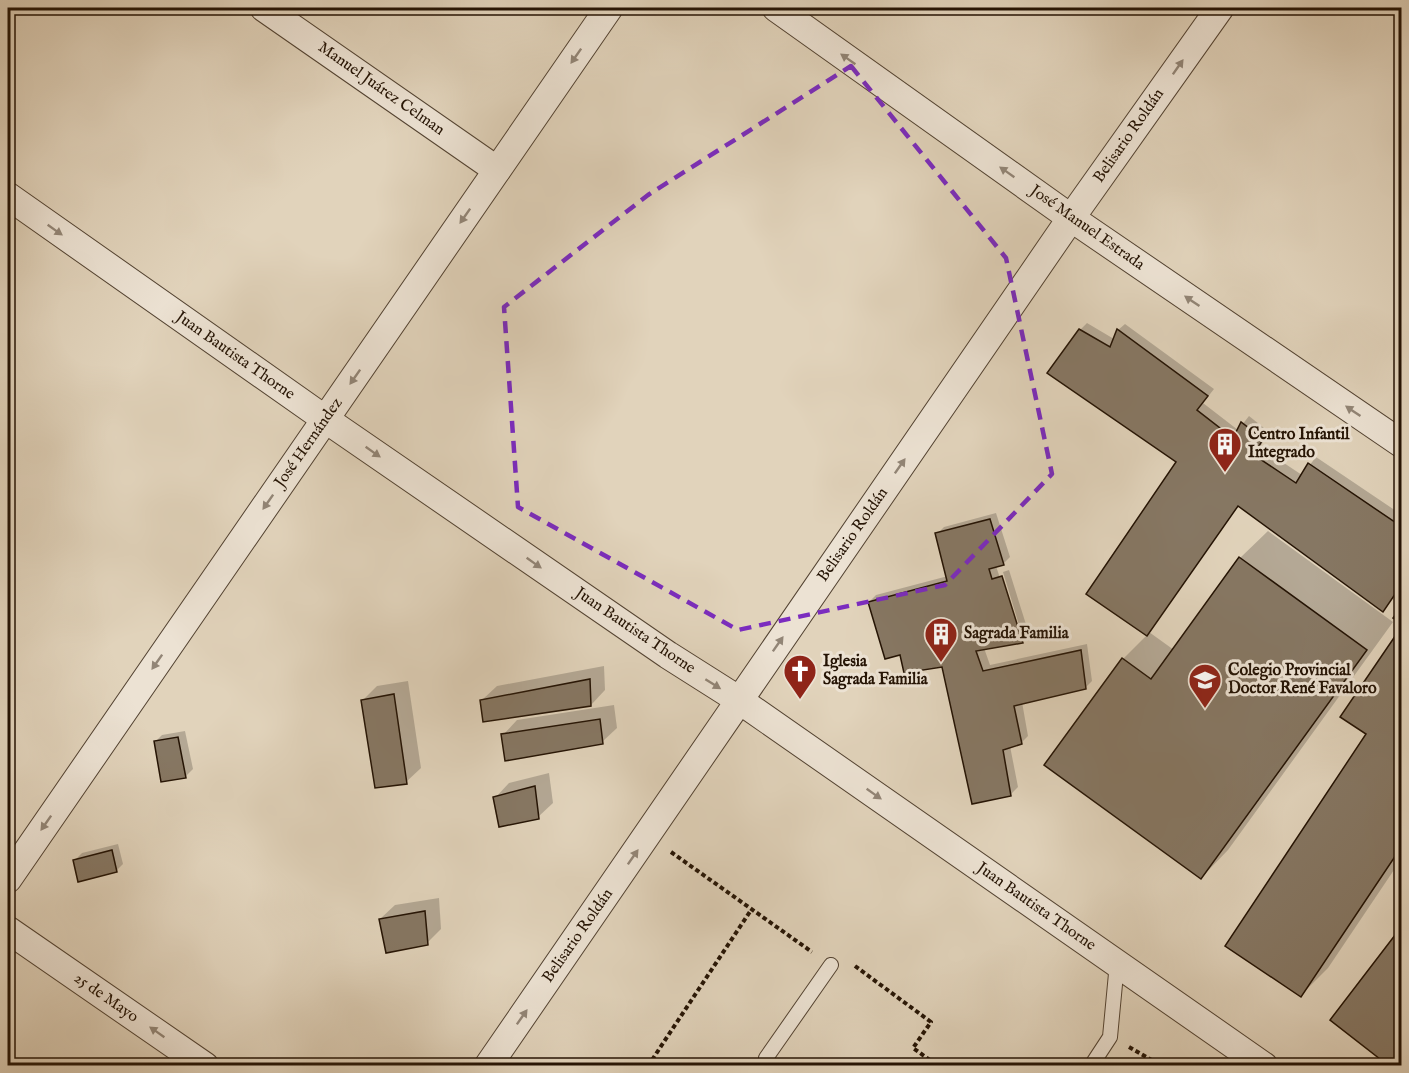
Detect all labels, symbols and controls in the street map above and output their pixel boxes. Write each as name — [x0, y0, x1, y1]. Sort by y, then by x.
street label: Manuel Juárez Celman — [314, 38, 449, 141]
one-way arrow — [570, 47, 582, 63]
one-way arrow — [840, 53, 855, 65]
one-way arrow — [1172, 59, 1184, 75]
street label: Belisario Roldán — [1089, 85, 1169, 187]
one-way arrow — [999, 166, 1014, 178]
street label: José Manuel Estrada — [1024, 180, 1148, 275]
one-way arrow — [460, 208, 471, 224]
one-way arrow — [47, 224, 63, 236]
one-way arrow — [1185, 295, 1201, 307]
street label: Juan Bautista Thorne — [170, 306, 298, 405]
one-way arrow — [349, 368, 361, 384]
street label: José Hernández — [269, 394, 347, 493]
one-way arrow — [1346, 405, 1362, 417]
place label: Centro Infantil Integrado — [1248, 425, 1350, 463]
building icon: Centro Infantil Integrado — [1207, 426, 1243, 473]
one-way arrow — [365, 446, 381, 458]
one-way arrow — [895, 458, 906, 474]
street label: Belisario Roldán — [813, 484, 893, 586]
one-way arrow — [263, 494, 274, 510]
one-way arrow — [526, 557, 542, 568]
street label: Juan Bautista Thorne — [569, 582, 699, 679]
building icon: Sagrada Familia — [923, 616, 959, 663]
place label: Sagrada Familia — [964, 624, 1070, 644]
one-way arrow — [772, 636, 784, 652]
place label: Iglesia Sagrada Familia — [823, 652, 929, 690]
church icon: Iglesia Sagrada Familia — [782, 653, 818, 700]
one-way arrow — [151, 654, 163, 670]
place label: Colegio Provincial Doctor René Favaloro — [1228, 661, 1377, 699]
school or university icon: Colegio Provincial Doctor René Favaloro — [1187, 662, 1223, 709]
one-way arrow — [705, 678, 721, 689]
one-way arrow — [866, 788, 882, 799]
one-way arrow — [40, 814, 52, 830]
one-way arrow — [627, 849, 638, 865]
street label: Juan Bautista Thorne — [971, 857, 1099, 956]
street label: Belisario Roldán — [538, 885, 618, 987]
street label: 25 de Mayo — [70, 969, 142, 1028]
one-way arrow — [516, 1010, 528, 1026]
one-way arrow — [149, 1026, 165, 1038]

